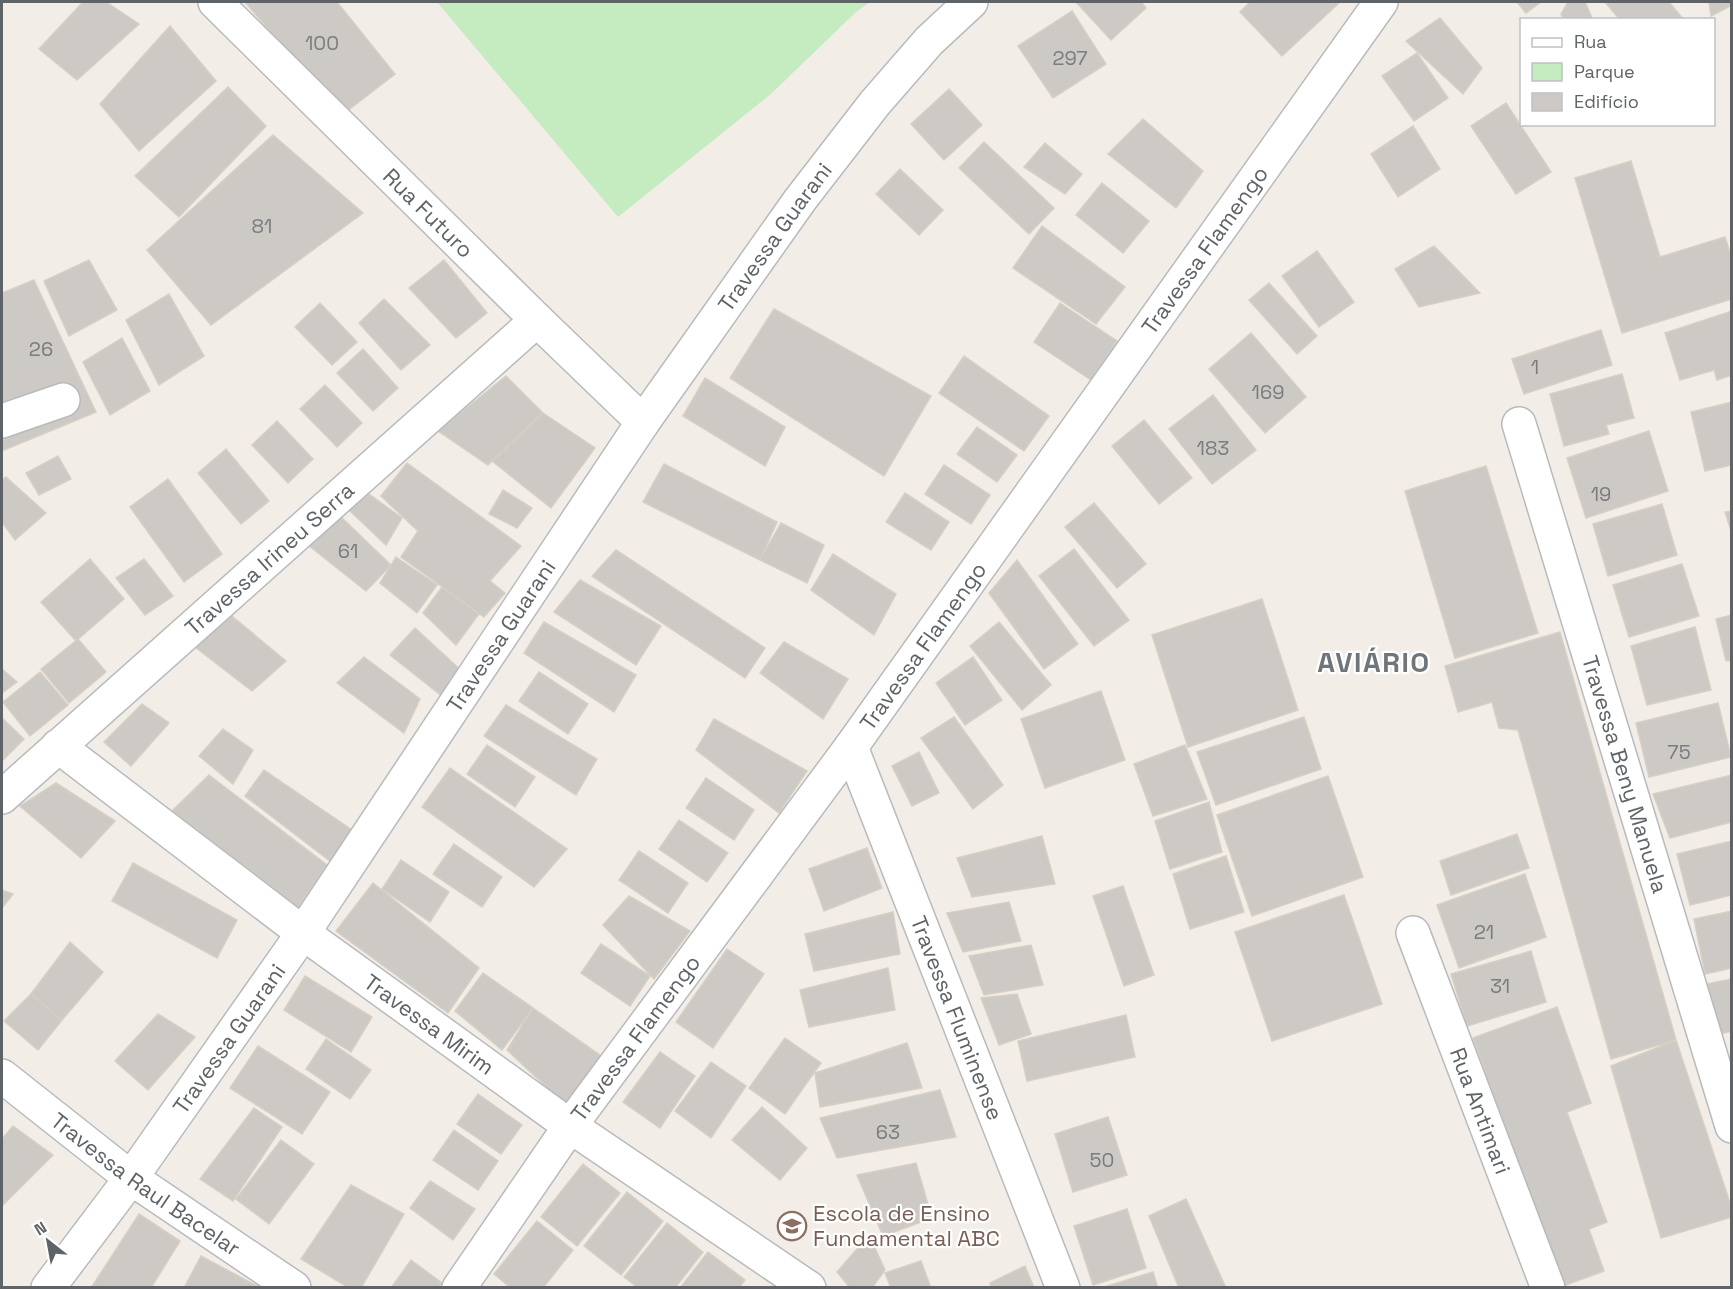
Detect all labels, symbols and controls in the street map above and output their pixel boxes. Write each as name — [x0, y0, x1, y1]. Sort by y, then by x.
legend — [1520, 18, 1715, 126]
house number: 100 — [305, 30, 339, 56]
text: Rua — [1574, 30, 1607, 53]
house number: 297 — [1052, 45, 1088, 71]
text: Parque — [1574, 60, 1635, 83]
text: Edifício — [1574, 90, 1639, 113]
street label: Travessa Guarani — [711, 157, 838, 317]
street label: Travessa Flamengo — [1135, 160, 1274, 340]
street label: Rua Futuro — [377, 162, 480, 264]
house number: 81 — [252, 213, 272, 239]
house number: 26 — [29, 336, 53, 362]
house number: 1 — [1531, 354, 1539, 380]
house number: 169 — [1252, 379, 1284, 405]
house number: 183 — [1197, 435, 1229, 461]
street label: Travessa Irineu Serra — [179, 476, 360, 642]
house number: 19 — [1591, 481, 1611, 507]
house number: 61 — [338, 538, 358, 564]
street label: Travessa Guarani — [440, 554, 561, 717]
street label: Travessa Flamengo — [853, 556, 992, 736]
district label: AVIÁRIO — [1317, 644, 1431, 680]
street label: Travessa Beny Manuela — [1576, 652, 1675, 897]
house number: 75 — [1667, 739, 1691, 765]
street label: Travessa Fluminense — [905, 912, 1010, 1124]
house number: 21 — [1474, 919, 1494, 945]
street label: Travessa Flamengo — [564, 949, 706, 1127]
street label: Travessa Guarani — [166, 958, 291, 1119]
street label: Travessa Mirim — [359, 968, 500, 1081]
house number: 31 — [1490, 973, 1510, 999]
street label: Rua Antimari — [1444, 1043, 1517, 1178]
street label: Travessa Raul Bacelar — [45, 1106, 246, 1262]
house number: 63 — [876, 1119, 900, 1145]
house number: 50 — [1090, 1147, 1114, 1173]
place label: Escola de Ensino Fundamental ABC — [813, 1199, 1000, 1252]
school or university icon: Escola de Ensino Fundamental ABC — [776, 1210, 808, 1242]
north arrow — [18, 1211, 78, 1271]
text: N — [31, 1217, 51, 1240]

